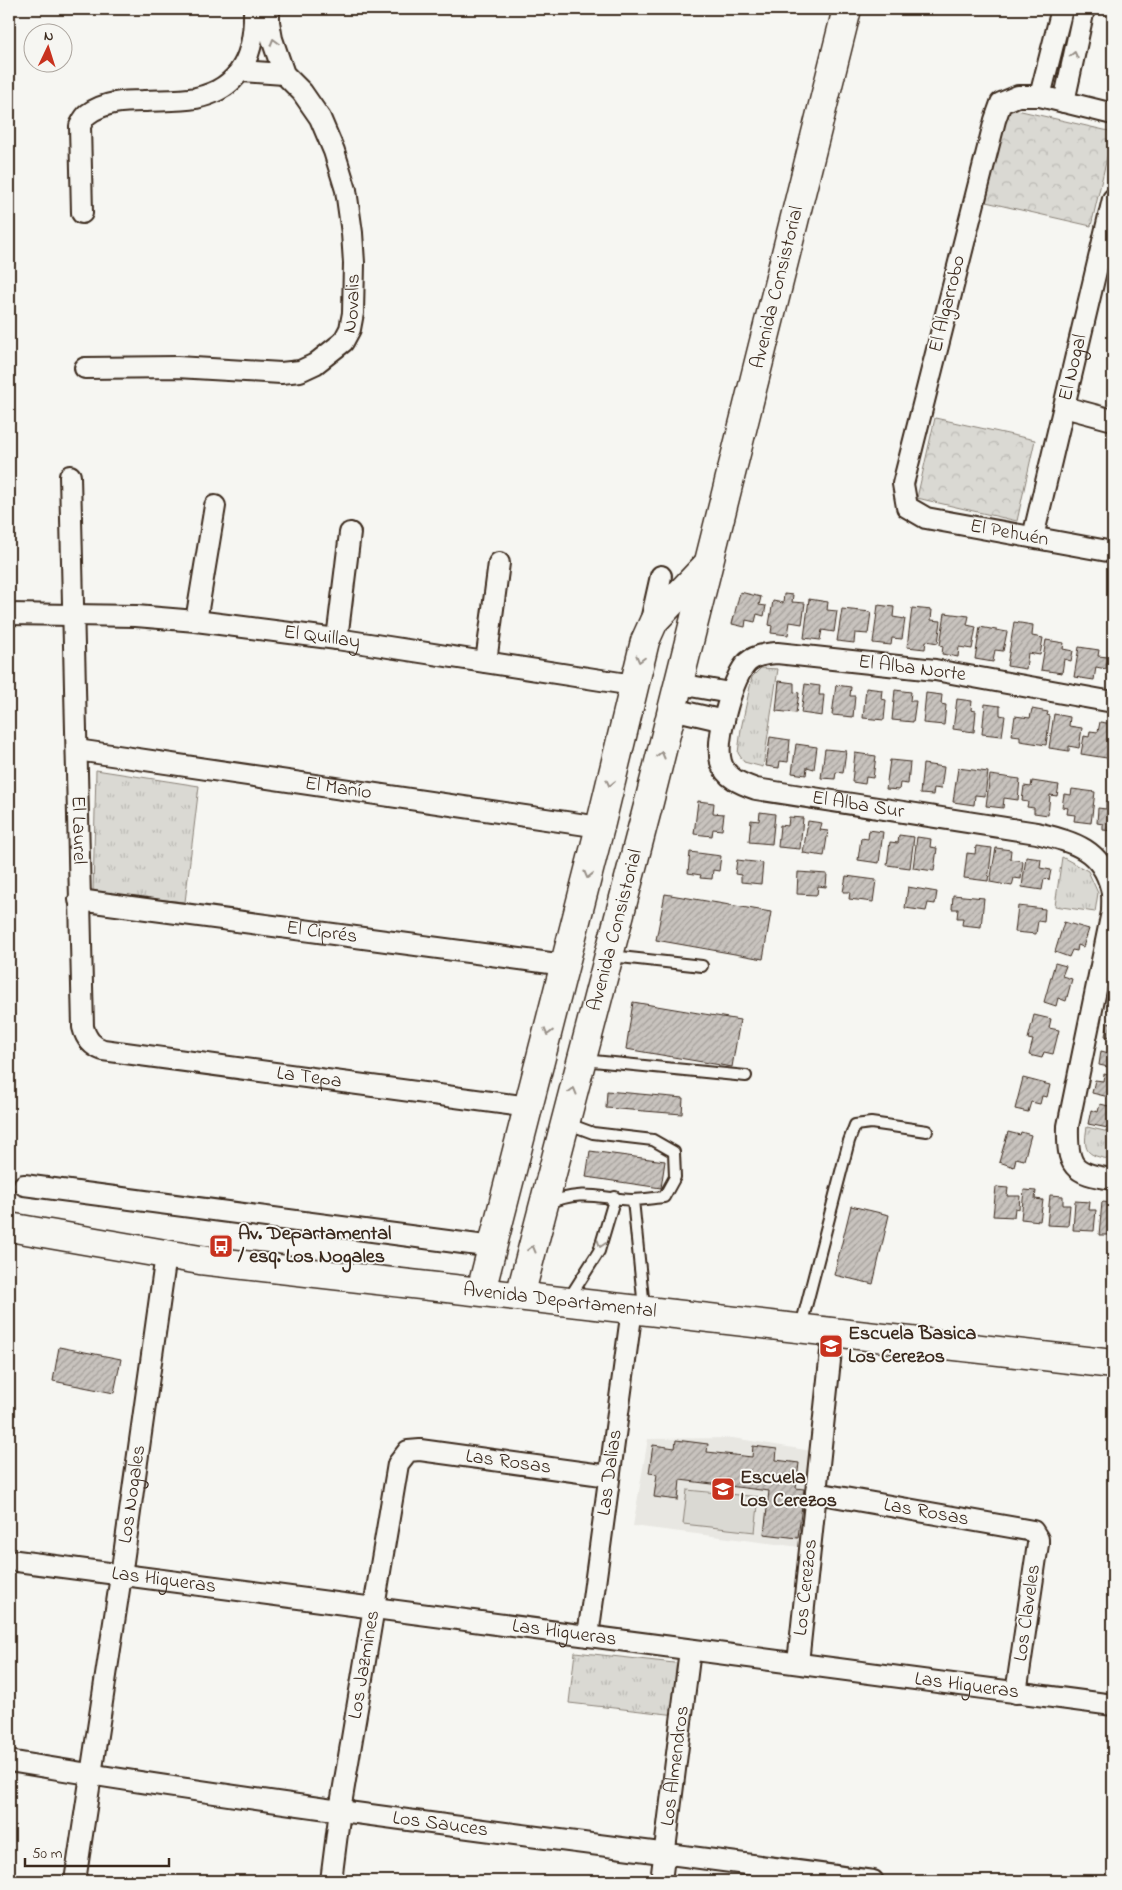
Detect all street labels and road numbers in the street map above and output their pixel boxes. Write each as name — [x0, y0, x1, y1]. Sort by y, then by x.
street label: Avenida Consistorial — [743, 203, 812, 372]
street label: El Algarrobo — [922, 252, 975, 356]
street label: Novalis — [335, 273, 368, 336]
street label: El Nogal — [1051, 331, 1095, 404]
street label: El Pehuén — [968, 512, 1051, 555]
street label: El Quillay — [282, 618, 362, 657]
street label: El Alba Norte — [856, 648, 968, 690]
street label: El Mañío — [303, 769, 374, 808]
street label: El Alba Sur — [810, 783, 907, 827]
street label: El Laurel — [63, 795, 94, 865]
street label: Avenida Consistorial — [580, 846, 651, 1015]
street label: El Ciprés — [285, 913, 359, 952]
street label: La Tepa — [275, 1059, 343, 1096]
street label: Avenida Departamental — [462, 1276, 658, 1326]
street label: Las Dalias — [590, 1427, 630, 1517]
street label: Las Rosas — [464, 1442, 553, 1482]
street label: Los Nogales — [111, 1443, 154, 1545]
street label: Las Rosas — [881, 1491, 971, 1534]
street label: Los Cerezos — [786, 1538, 826, 1637]
street label: Las Higueras — [110, 1559, 218, 1602]
street label: Los Claveles — [1007, 1563, 1049, 1663]
street label: Los Jazmines — [341, 1608, 388, 1721]
street label: Las Higueras — [510, 1612, 618, 1654]
street label: Las Higueras — [913, 1665, 1021, 1707]
street label: Los Almendros — [654, 1704, 697, 1828]
street label: Los Sauces — [391, 1804, 490, 1845]

